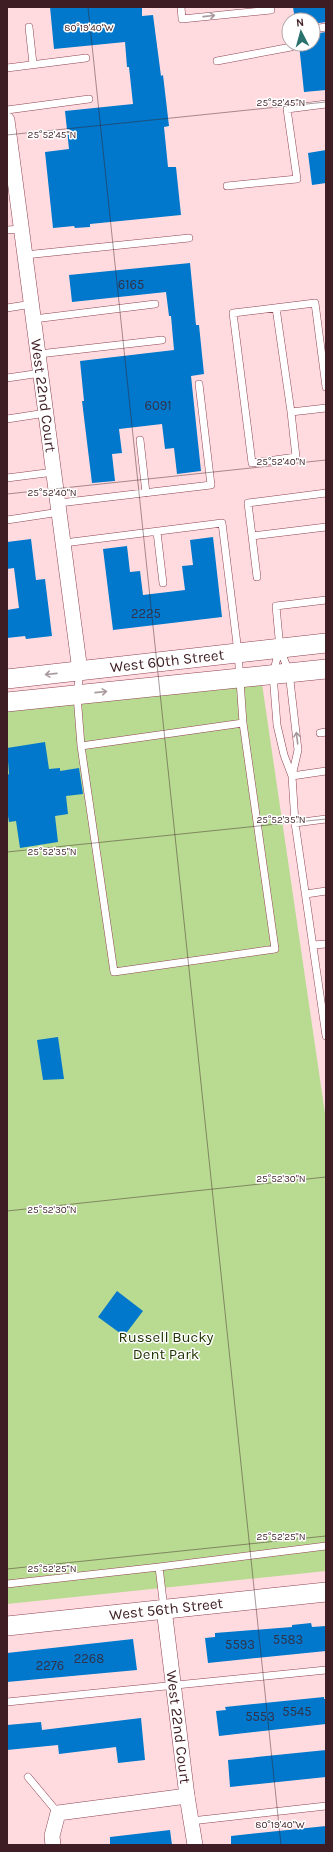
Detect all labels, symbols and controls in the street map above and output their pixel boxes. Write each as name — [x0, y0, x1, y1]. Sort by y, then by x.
one-way arrow — [202, 12, 215, 20]
north arrow — [281, 12, 321, 52]
text: N — [295, 16, 305, 29]
text: 80°19'40"W — [64, 22, 114, 34]
text: 25°52'45"N — [257, 97, 305, 109]
text: 25°52'45"N — [28, 129, 76, 141]
house number: 6165 — [118, 277, 144, 292]
street label: West 22nd Court — [27, 338, 60, 454]
house number: 6091 — [145, 398, 172, 413]
text: 25°52'40"N — [256, 456, 306, 468]
text: 25°52'40"N — [27, 487, 77, 499]
house number: 2225 — [131, 606, 161, 621]
street label: West 60th Street — [109, 646, 225, 676]
one-way arrow — [45, 670, 58, 678]
one-way arrow — [95, 688, 108, 696]
one-way arrow — [293, 732, 301, 745]
text: 25°52'35"N — [256, 814, 306, 826]
text: 25°52'35"N — [27, 846, 77, 858]
text: 25°52'30"N — [256, 1173, 306, 1185]
text: 25°52'30"N — [27, 1204, 77, 1216]
park label: Russell Bucky Dent Park — [118, 1328, 214, 1363]
text: 25°52'25"N — [257, 1531, 305, 1543]
text: 25°52'25"N — [28, 1563, 76, 1575]
street label: West 56th Street — [108, 1594, 224, 1624]
house number: 5583 — [273, 1632, 303, 1647]
house number: 5593 — [225, 1637, 255, 1652]
house number: 2268 — [74, 1651, 104, 1666]
house number: 2276 — [36, 1658, 64, 1673]
street label: West 22nd Court — [163, 1669, 194, 1785]
house number: 5545 — [282, 1704, 312, 1719]
house number: 5553 — [245, 1709, 275, 1724]
text: 80°19'40"W — [255, 1819, 305, 1831]

